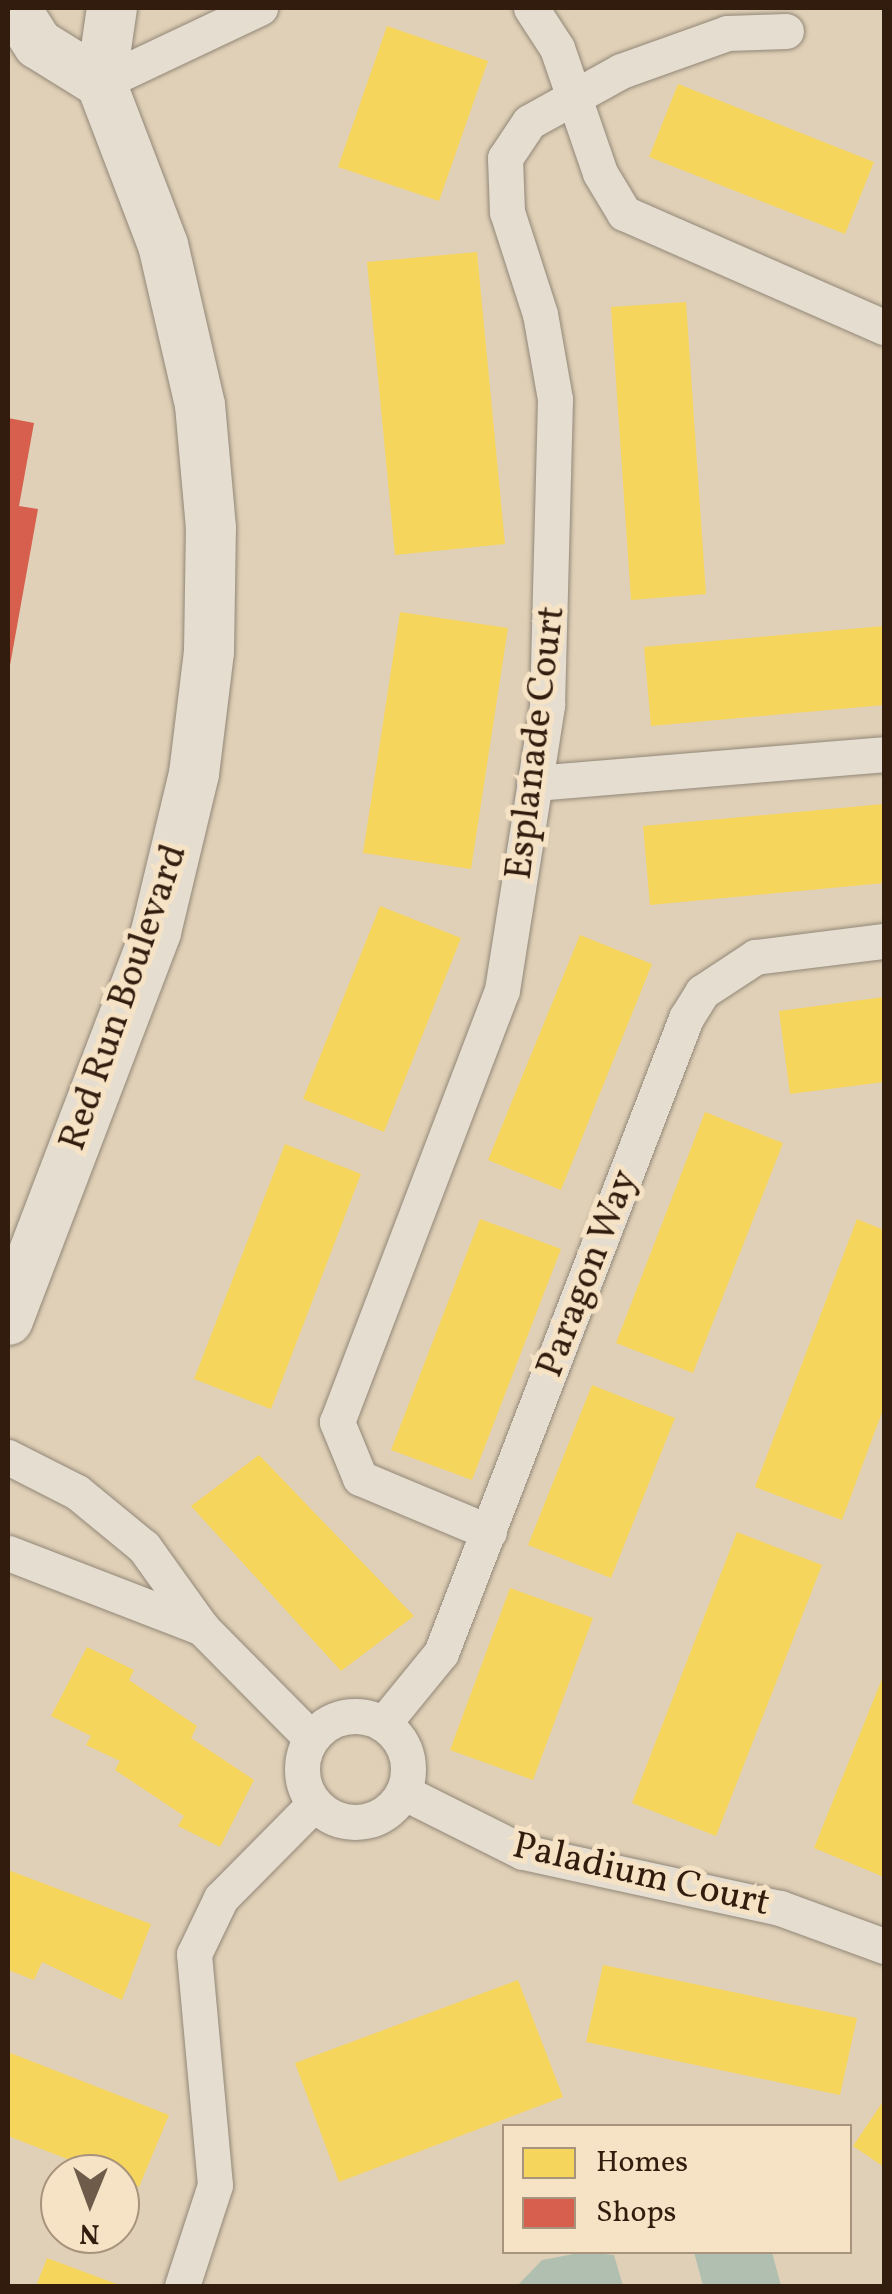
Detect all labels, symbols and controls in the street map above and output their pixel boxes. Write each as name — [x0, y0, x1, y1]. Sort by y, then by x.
street label: Esplanade Court — [498, 604, 576, 882]
street label: Red Run Boulevard — [51, 839, 199, 1157]
street label: Paragon Way — [528, 1163, 650, 1385]
street label: Paladium Court — [508, 1824, 774, 1928]
legend — [502, 2124, 852, 2254]
text: Homes — [596, 2142, 688, 2184]
north arrow — [40, 2154, 140, 2254]
text: Shops — [596, 2192, 676, 2234]
text: N — [79, 2213, 100, 2252]

